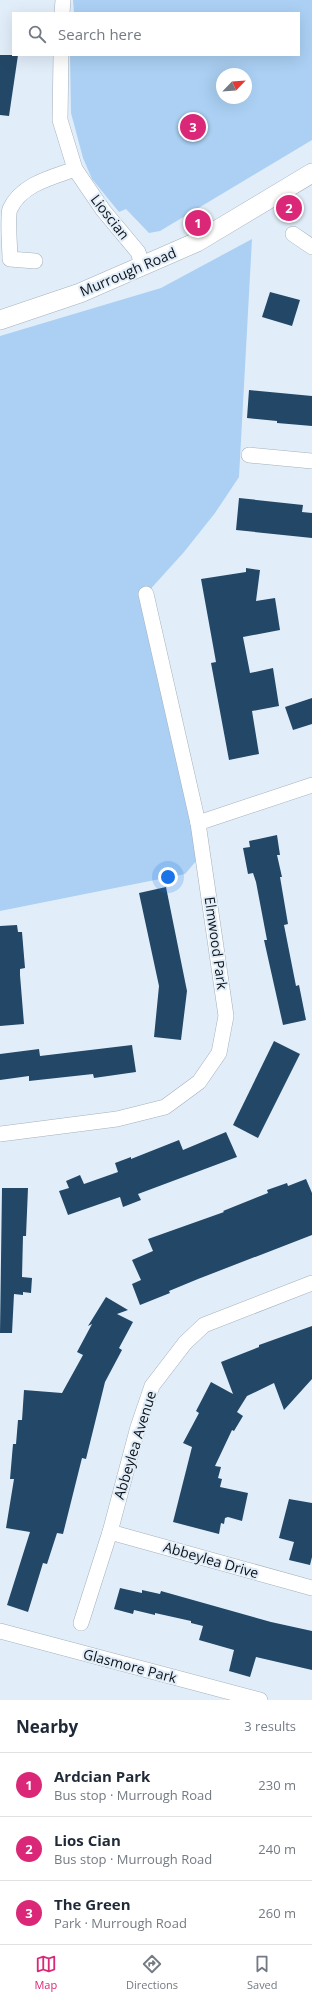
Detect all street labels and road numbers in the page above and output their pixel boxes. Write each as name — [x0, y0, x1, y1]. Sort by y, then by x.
street label: Lioscian — [87, 190, 134, 243]
street label: Murrough Road — [77, 243, 179, 300]
street label: Elmwood Park — [201, 895, 232, 991]
street label: Abbeylea Avenue — [109, 1388, 160, 1501]
street label: Abbeylea Drive — [161, 1537, 261, 1582]
street label: Glasmore Park — [81, 1644, 180, 1687]

